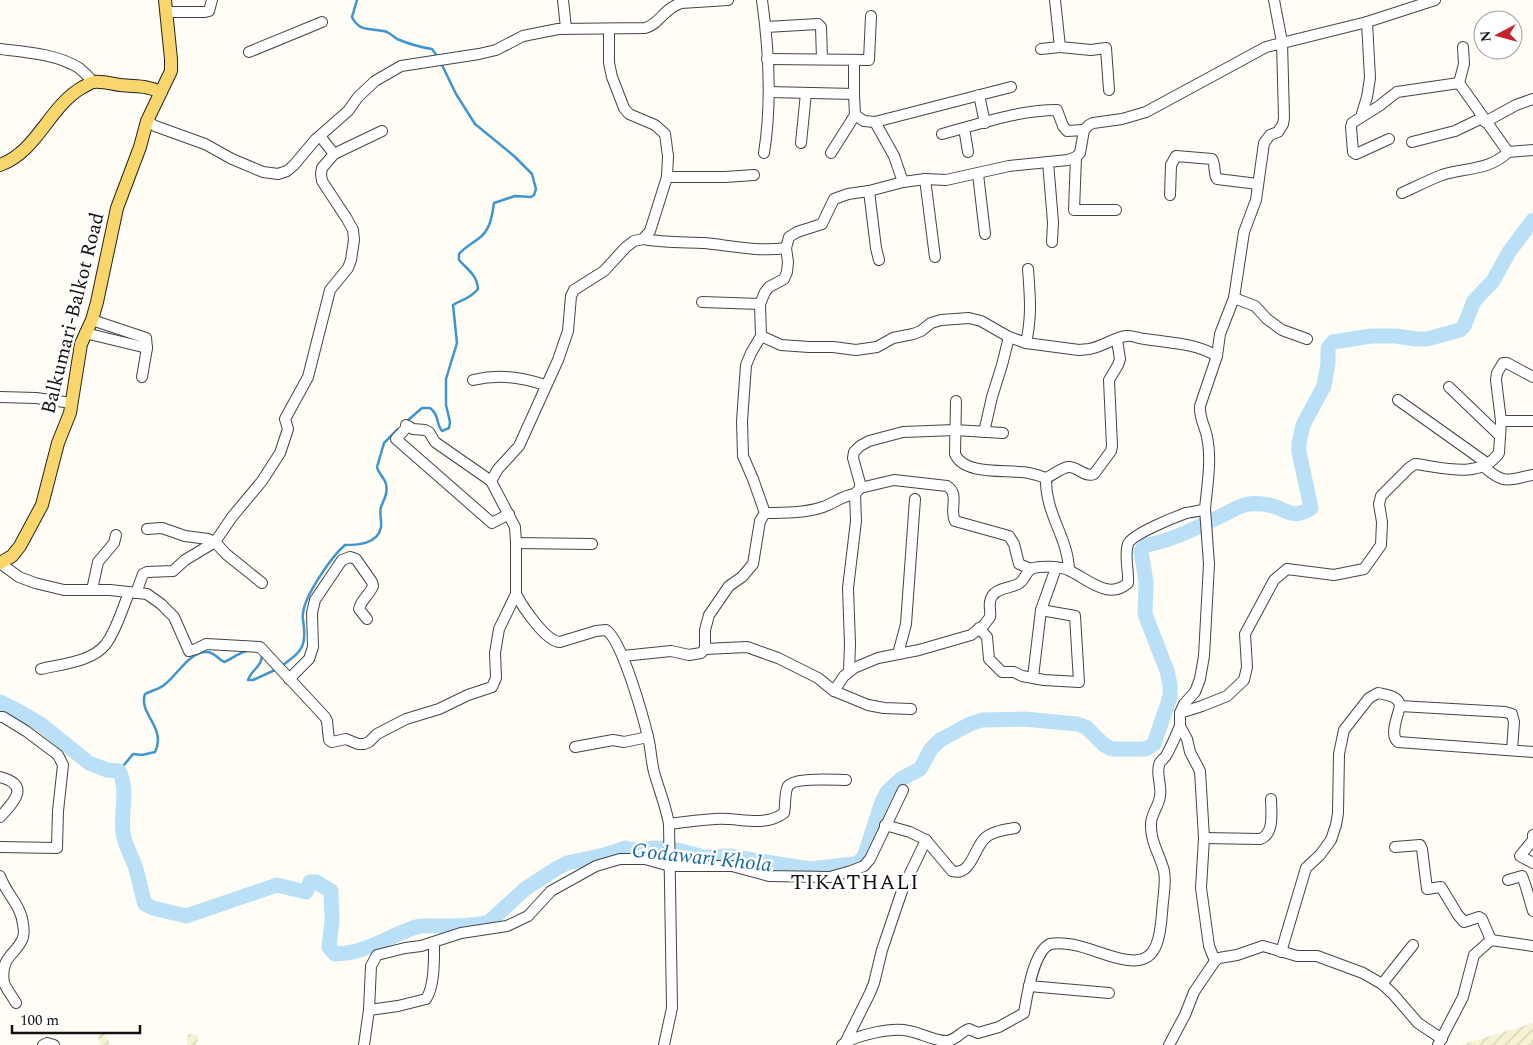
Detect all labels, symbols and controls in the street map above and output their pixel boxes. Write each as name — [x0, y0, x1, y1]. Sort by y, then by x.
north arrow — [1473, 10, 1523, 60]
text: N — [1475, 30, 1497, 43]
street label: Balkumari-Balkot Road — [33, 209, 113, 417]
water label: Godawari Khola — [630, 835, 774, 881]
district label: TIKATHALI — [790, 867, 920, 899]
scale bar — [12, 1002, 140, 1034]
text: 100 m — [20, 1009, 59, 1032]

